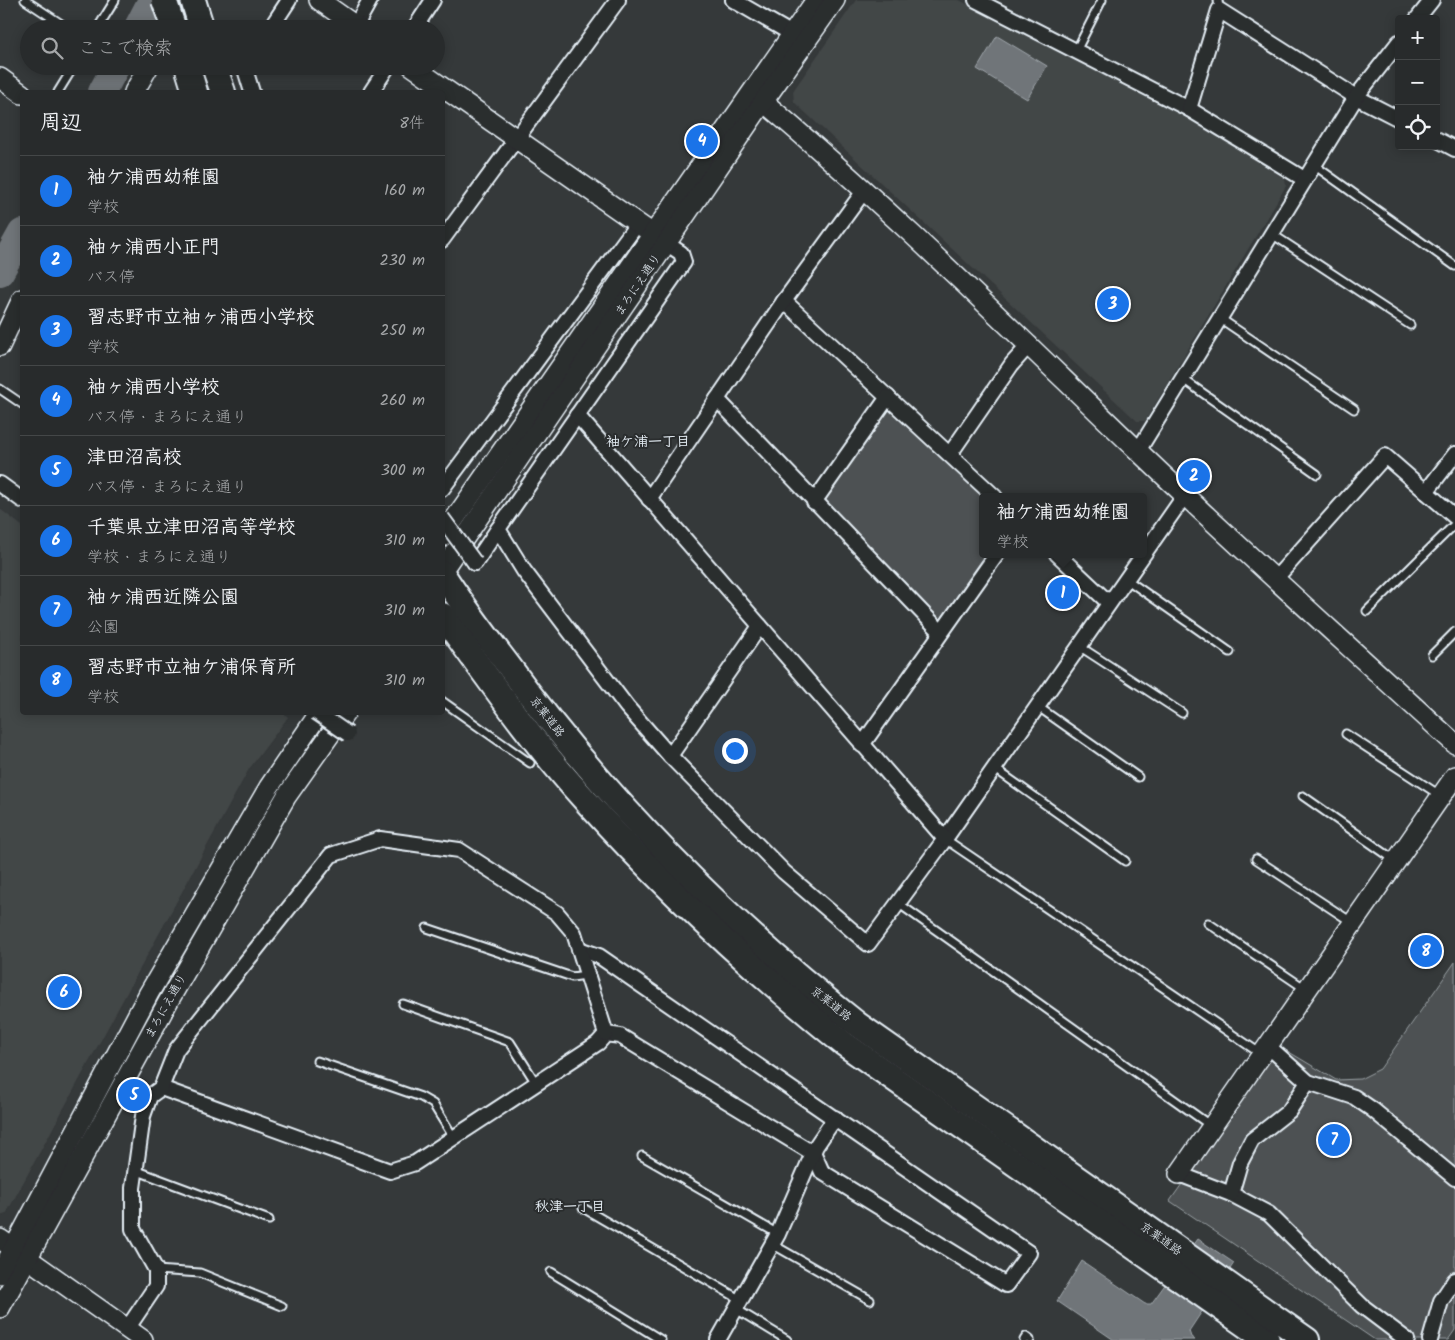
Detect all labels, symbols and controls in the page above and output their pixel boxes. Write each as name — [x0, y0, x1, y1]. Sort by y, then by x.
map controls — [1395, 15, 1440, 150]
button: + — [1395, 15, 1440, 60]
search box — [20, 20, 445, 75]
icon: search — [38, 34, 66, 62]
text: ここで検索 — [78, 34, 173, 64]
button: − — [1395, 60, 1440, 105]
button: locate — [1395, 105, 1440, 150]
text: 周辺 — [40, 107, 82, 140]
text: 8件 — [399, 111, 425, 136]
pin: 4 — [686, 122, 718, 160]
text: 袖ケ浦西幼稚園 — [87, 163, 220, 193]
text: 1 — [54, 178, 58, 203]
text: 160 m — [384, 178, 425, 203]
text: 学校 — [87, 195, 119, 220]
text: 袖ヶ浦西小正門 — [87, 233, 220, 263]
text: 2 — [51, 248, 61, 273]
text: 230 m — [379, 248, 425, 273]
street label: まろにえ通り — [610, 250, 666, 320]
text: バス停 — [87, 265, 135, 290]
pin: 3 — [1097, 285, 1129, 323]
text: 習志野市立袖ヶ浦西小学校 — [87, 303, 315, 333]
text: 3 — [52, 318, 60, 343]
text: 250 m — [380, 318, 425, 343]
text: 学校 — [87, 335, 119, 360]
text: 袖ヶ浦西小学校 — [87, 373, 220, 403]
text: 4 — [52, 388, 60, 413]
text: 260 m — [380, 388, 425, 413]
text: バス停 · まろにえ通り — [87, 405, 248, 430]
district label: 袖ケ浦一丁目 — [606, 431, 690, 453]
text: 津田沼高校 — [87, 443, 182, 473]
pin: 2 — [1178, 457, 1210, 495]
text: 5 — [52, 458, 60, 483]
text: 300 m — [381, 458, 425, 483]
text: バス停 · まろにえ通り — [87, 475, 248, 500]
popup — [979, 493, 1147, 558]
text: 袖ケ浦西幼稚園 — [996, 498, 1130, 528]
text: 千葉県立津田沼高等学校 — [87, 513, 296, 543]
text: 6 — [52, 528, 60, 553]
text: 310 m — [384, 528, 425, 553]
text: 学校 — [996, 530, 1029, 555]
text: 学校 · まろにえ通り — [87, 545, 232, 570]
pin: 1 — [1047, 574, 1079, 612]
text: 袖ヶ浦西近隣公園 — [87, 583, 239, 613]
text: 7 — [52, 598, 60, 623]
text: 310 m — [384, 598, 425, 623]
text: 公園 — [87, 615, 119, 640]
text: 習志野市立袖ケ浦保育所 — [87, 653, 296, 683]
text: 8 — [51, 668, 61, 693]
text: 310 m — [384, 668, 425, 693]
text: 学校 — [87, 685, 119, 710]
street label: 京葉道路 — [525, 692, 569, 742]
your location — [722, 738, 748, 764]
pin: 8 — [1410, 932, 1442, 970]
street label: まろにえ通り — [140, 970, 192, 1042]
pin: 6 — [48, 973, 80, 1011]
street label: 京葉道路 — [806, 982, 856, 1026]
pin: 5 — [118, 1076, 150, 1114]
pin: 7 — [1318, 1121, 1350, 1159]
district label: 秋津一丁目 — [535, 1196, 605, 1218]
street label: 京葉道路 — [1136, 1217, 1186, 1261]

